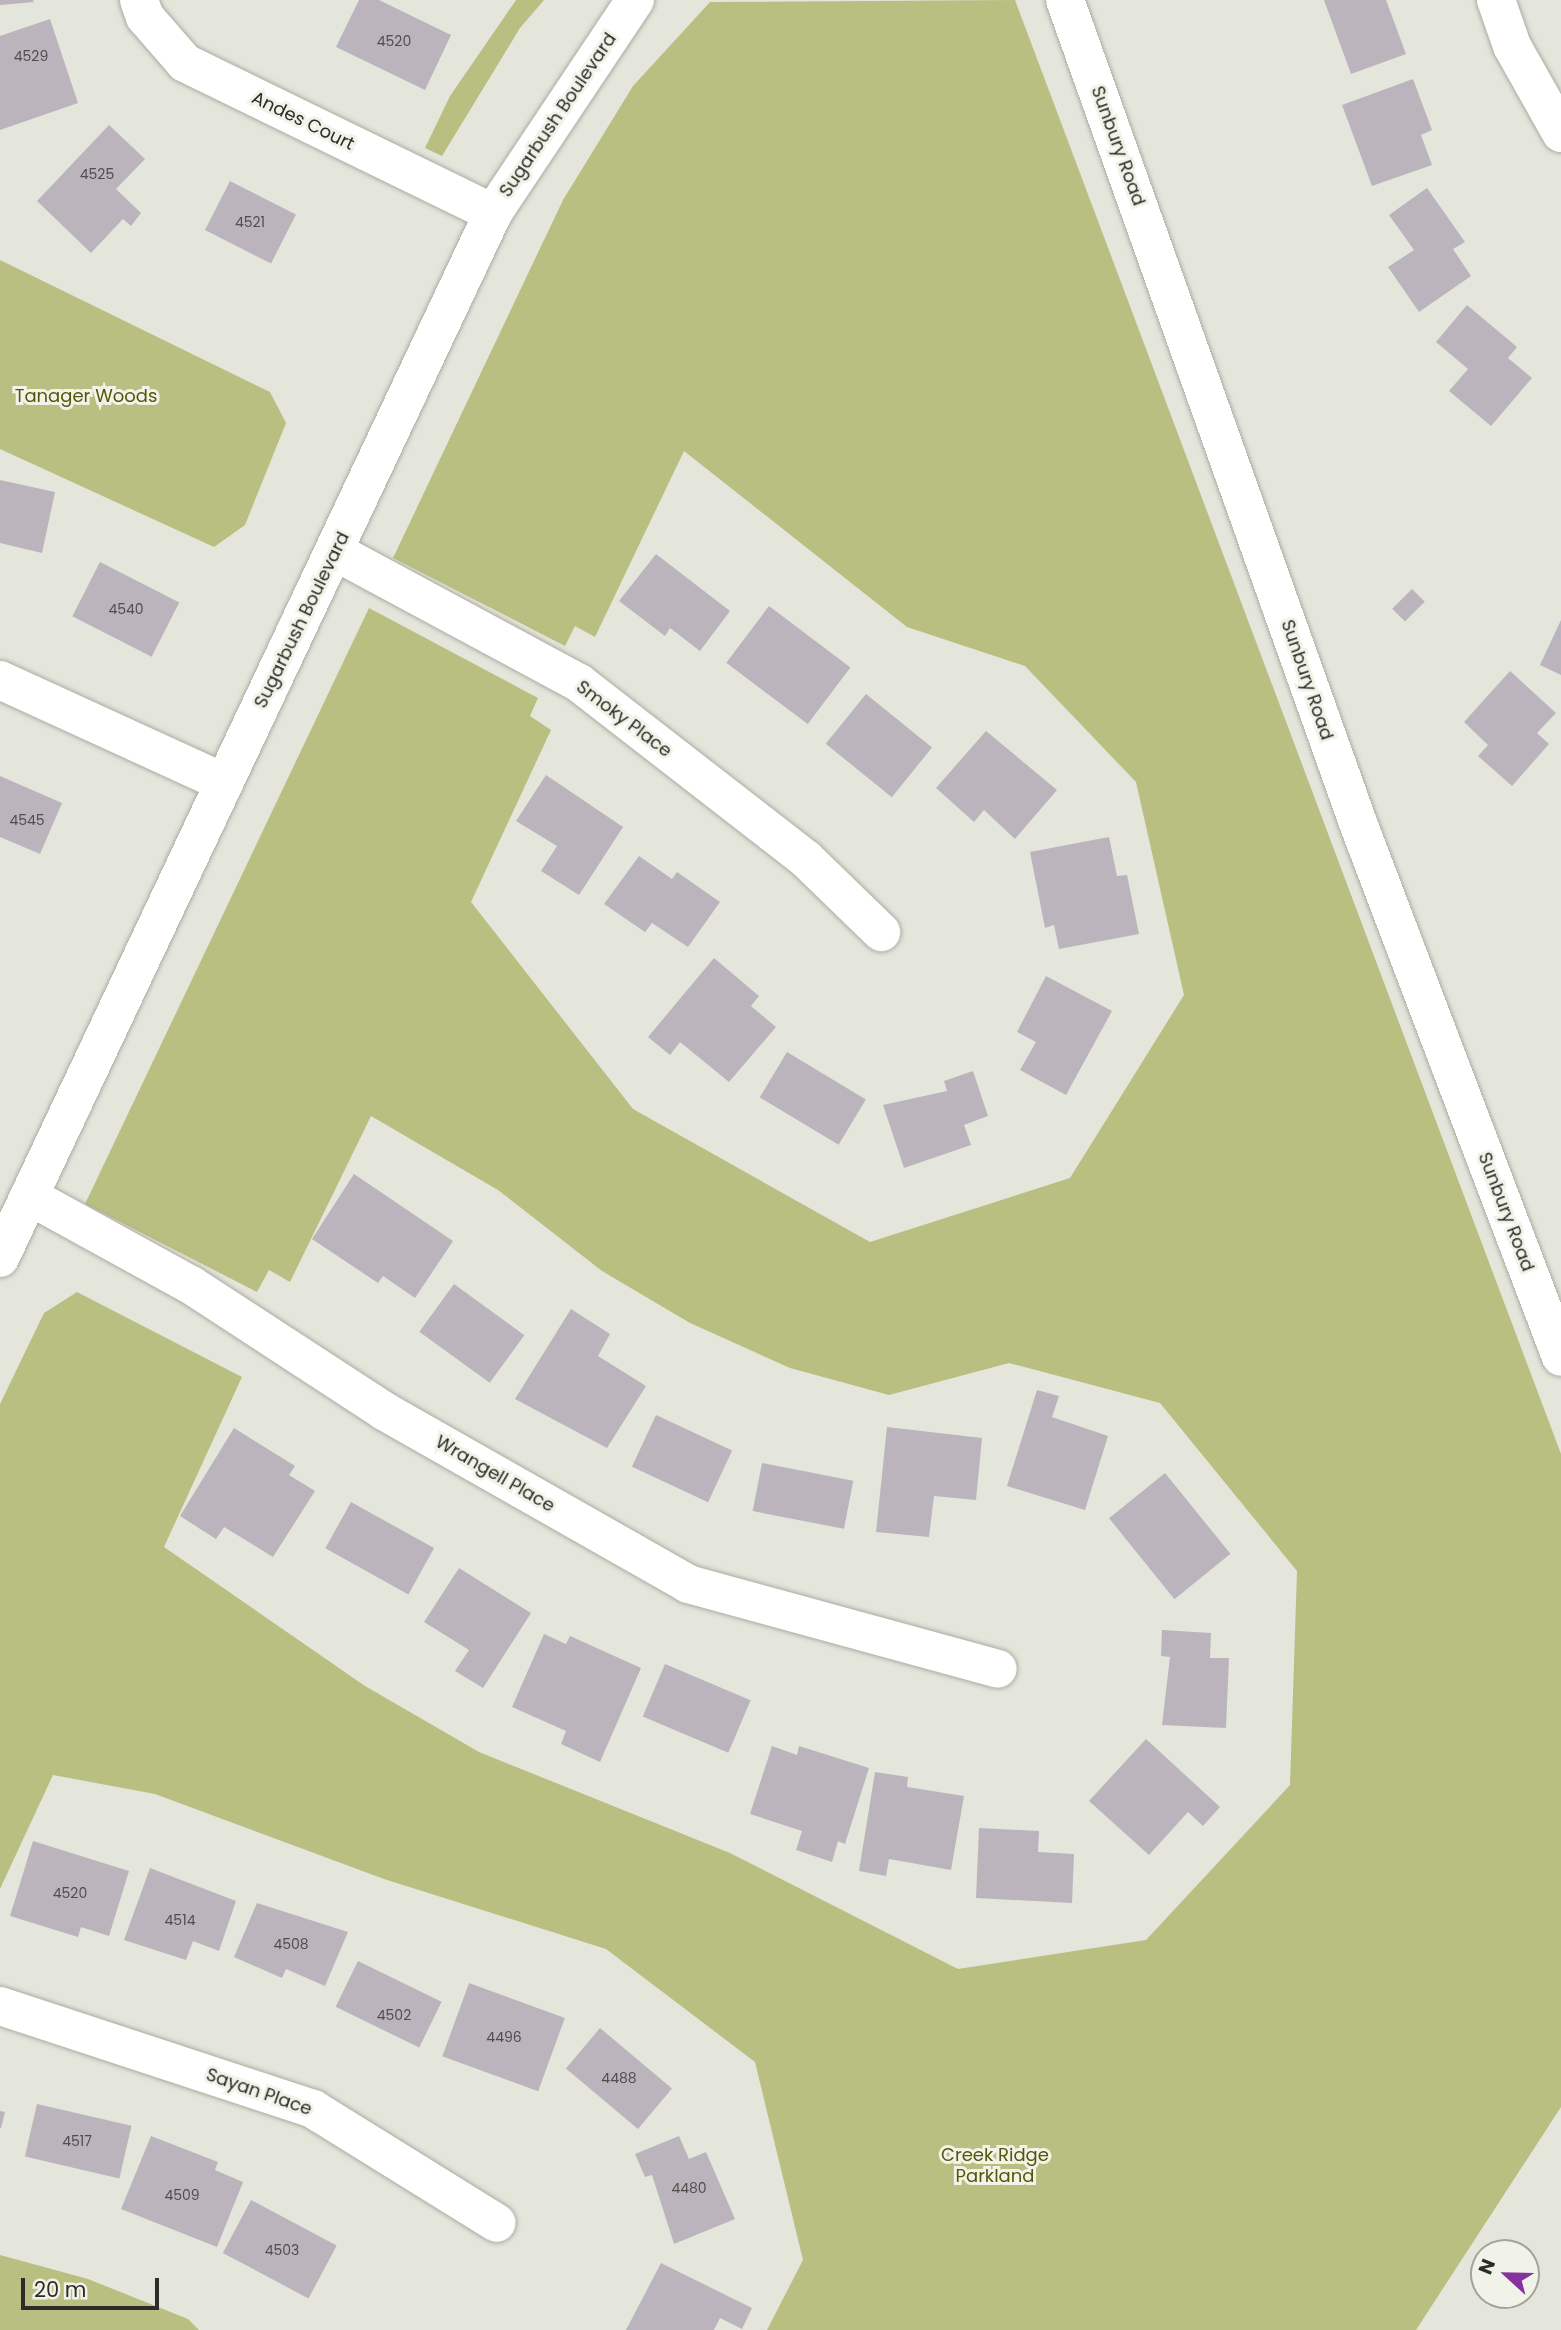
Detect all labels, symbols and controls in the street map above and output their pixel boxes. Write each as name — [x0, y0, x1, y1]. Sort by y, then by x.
street label: Sugarbush Boulevard — [495, 29, 621, 201]
house number: 4520 — [377, 33, 411, 49]
house number: 4529 — [14, 48, 48, 64]
street label: Sunbury Road — [1086, 83, 1150, 209]
street label: Andes Court — [248, 87, 358, 155]
house number: 4525 — [80, 166, 114, 182]
house number: 4521 — [235, 214, 265, 230]
park label: Tanager Woods — [15, 385, 157, 407]
street label: Sugarbush Boulevard — [250, 528, 354, 712]
house number: 4540 — [108, 601, 144, 617]
street label: Sunbury Road — [1276, 617, 1338, 743]
street label: Smoky Place — [572, 676, 676, 762]
house number: 4545 — [9, 812, 45, 828]
street label: Sunbury Road — [1473, 1149, 1539, 1275]
street label: Wrangell Place — [432, 1431, 558, 1517]
house number: 4520 — [53, 1885, 87, 1901]
house number: 4514 — [165, 1912, 195, 1928]
house number: 4508 — [273, 1936, 309, 1952]
house number: 4502 — [377, 2007, 411, 2023]
house number: 4496 — [486, 2029, 522, 2045]
street label: Sayan Place — [203, 2064, 315, 2120]
house number: 4488 — [601, 2070, 637, 2086]
house number: 4517 — [62, 2133, 92, 2149]
park label: Creek Ridge Parkland — [941, 2145, 1049, 2188]
house number: 4480 — [671, 2180, 707, 2196]
house number: 4509 — [164, 2187, 200, 2203]
north arrow — [1470, 2239, 1540, 2309]
house number: 4503 — [265, 2242, 299, 2258]
text: N — [1472, 2255, 1502, 2278]
scale bar — [24, 2264, 163, 2308]
text: 20 m — [34, 2275, 87, 2304]

